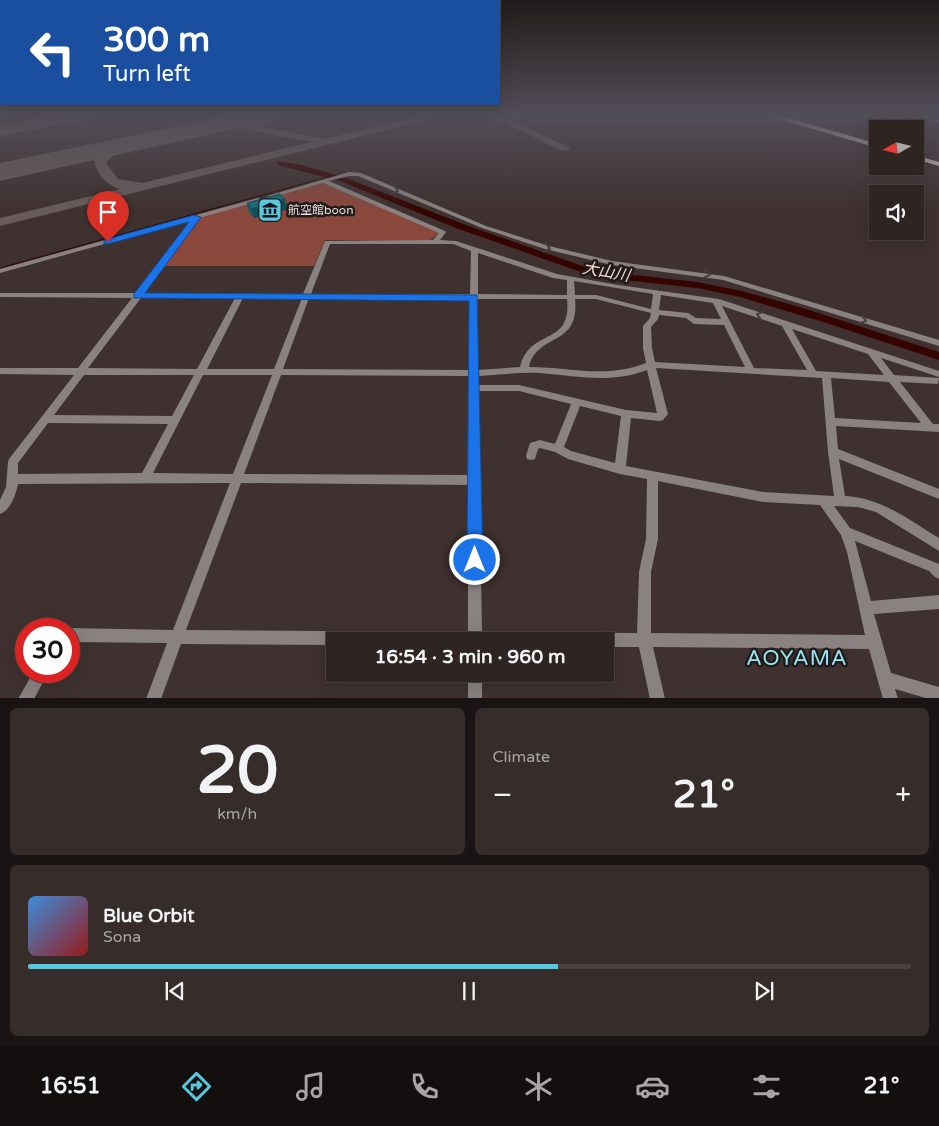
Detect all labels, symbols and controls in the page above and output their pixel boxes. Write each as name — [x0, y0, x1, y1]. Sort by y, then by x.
text: 300 m — [103, 19, 210, 61]
icon: left — [20, 20, 85, 85]
text: Turn left — [103, 61, 191, 87]
north arrow — [869, 120, 924, 175]
map controls — [869, 120, 924, 240]
one-way arrow — [390, 183, 399, 194]
button: sound — [869, 185, 924, 240]
pin — [87, 191, 129, 242]
museum icon: 航空館boon — [257, 197, 283, 223]
icon: arrive — [94, 198, 122, 226]
place label: 航空館boon — [288, 203, 353, 217]
one-way arrow — [542, 242, 550, 252]
water label: 大山川 — [581, 258, 633, 286]
one-way arrow — [702, 269, 711, 279]
one-way arrow — [756, 310, 764, 320]
one-way arrow — [858, 314, 866, 324]
position arrow — [448, 533, 500, 585]
speed limit sign: 30 — [15, 618, 80, 683]
text: 16:54 · 3 min · 960 m — [374, 646, 566, 668]
district label: AOYAMA — [746, 646, 848, 671]
text: 20 — [196, 732, 278, 811]
text: Climate — [493, 747, 550, 767]
text: 21° — [673, 772, 735, 818]
text: − — [493, 778, 512, 812]
text: + — [895, 778, 911, 812]
text: km/h — [217, 804, 257, 824]
text: Blue Orbit — [103, 905, 195, 927]
text: Sona — [103, 927, 141, 947]
icon: previous — [161, 977, 189, 1005]
icon: pause — [455, 977, 483, 1005]
icon: next — [750, 977, 778, 1005]
icon: directions — [179, 1069, 214, 1104]
icon: music — [293, 1069, 328, 1104]
icon: phone — [407, 1069, 442, 1104]
icon: climate — [521, 1069, 556, 1104]
icon: car — [635, 1069, 670, 1104]
icon: filters — [749, 1069, 784, 1104]
text: 16:51 — [40, 1073, 100, 1099]
text: 21° — [863, 1073, 899, 1099]

